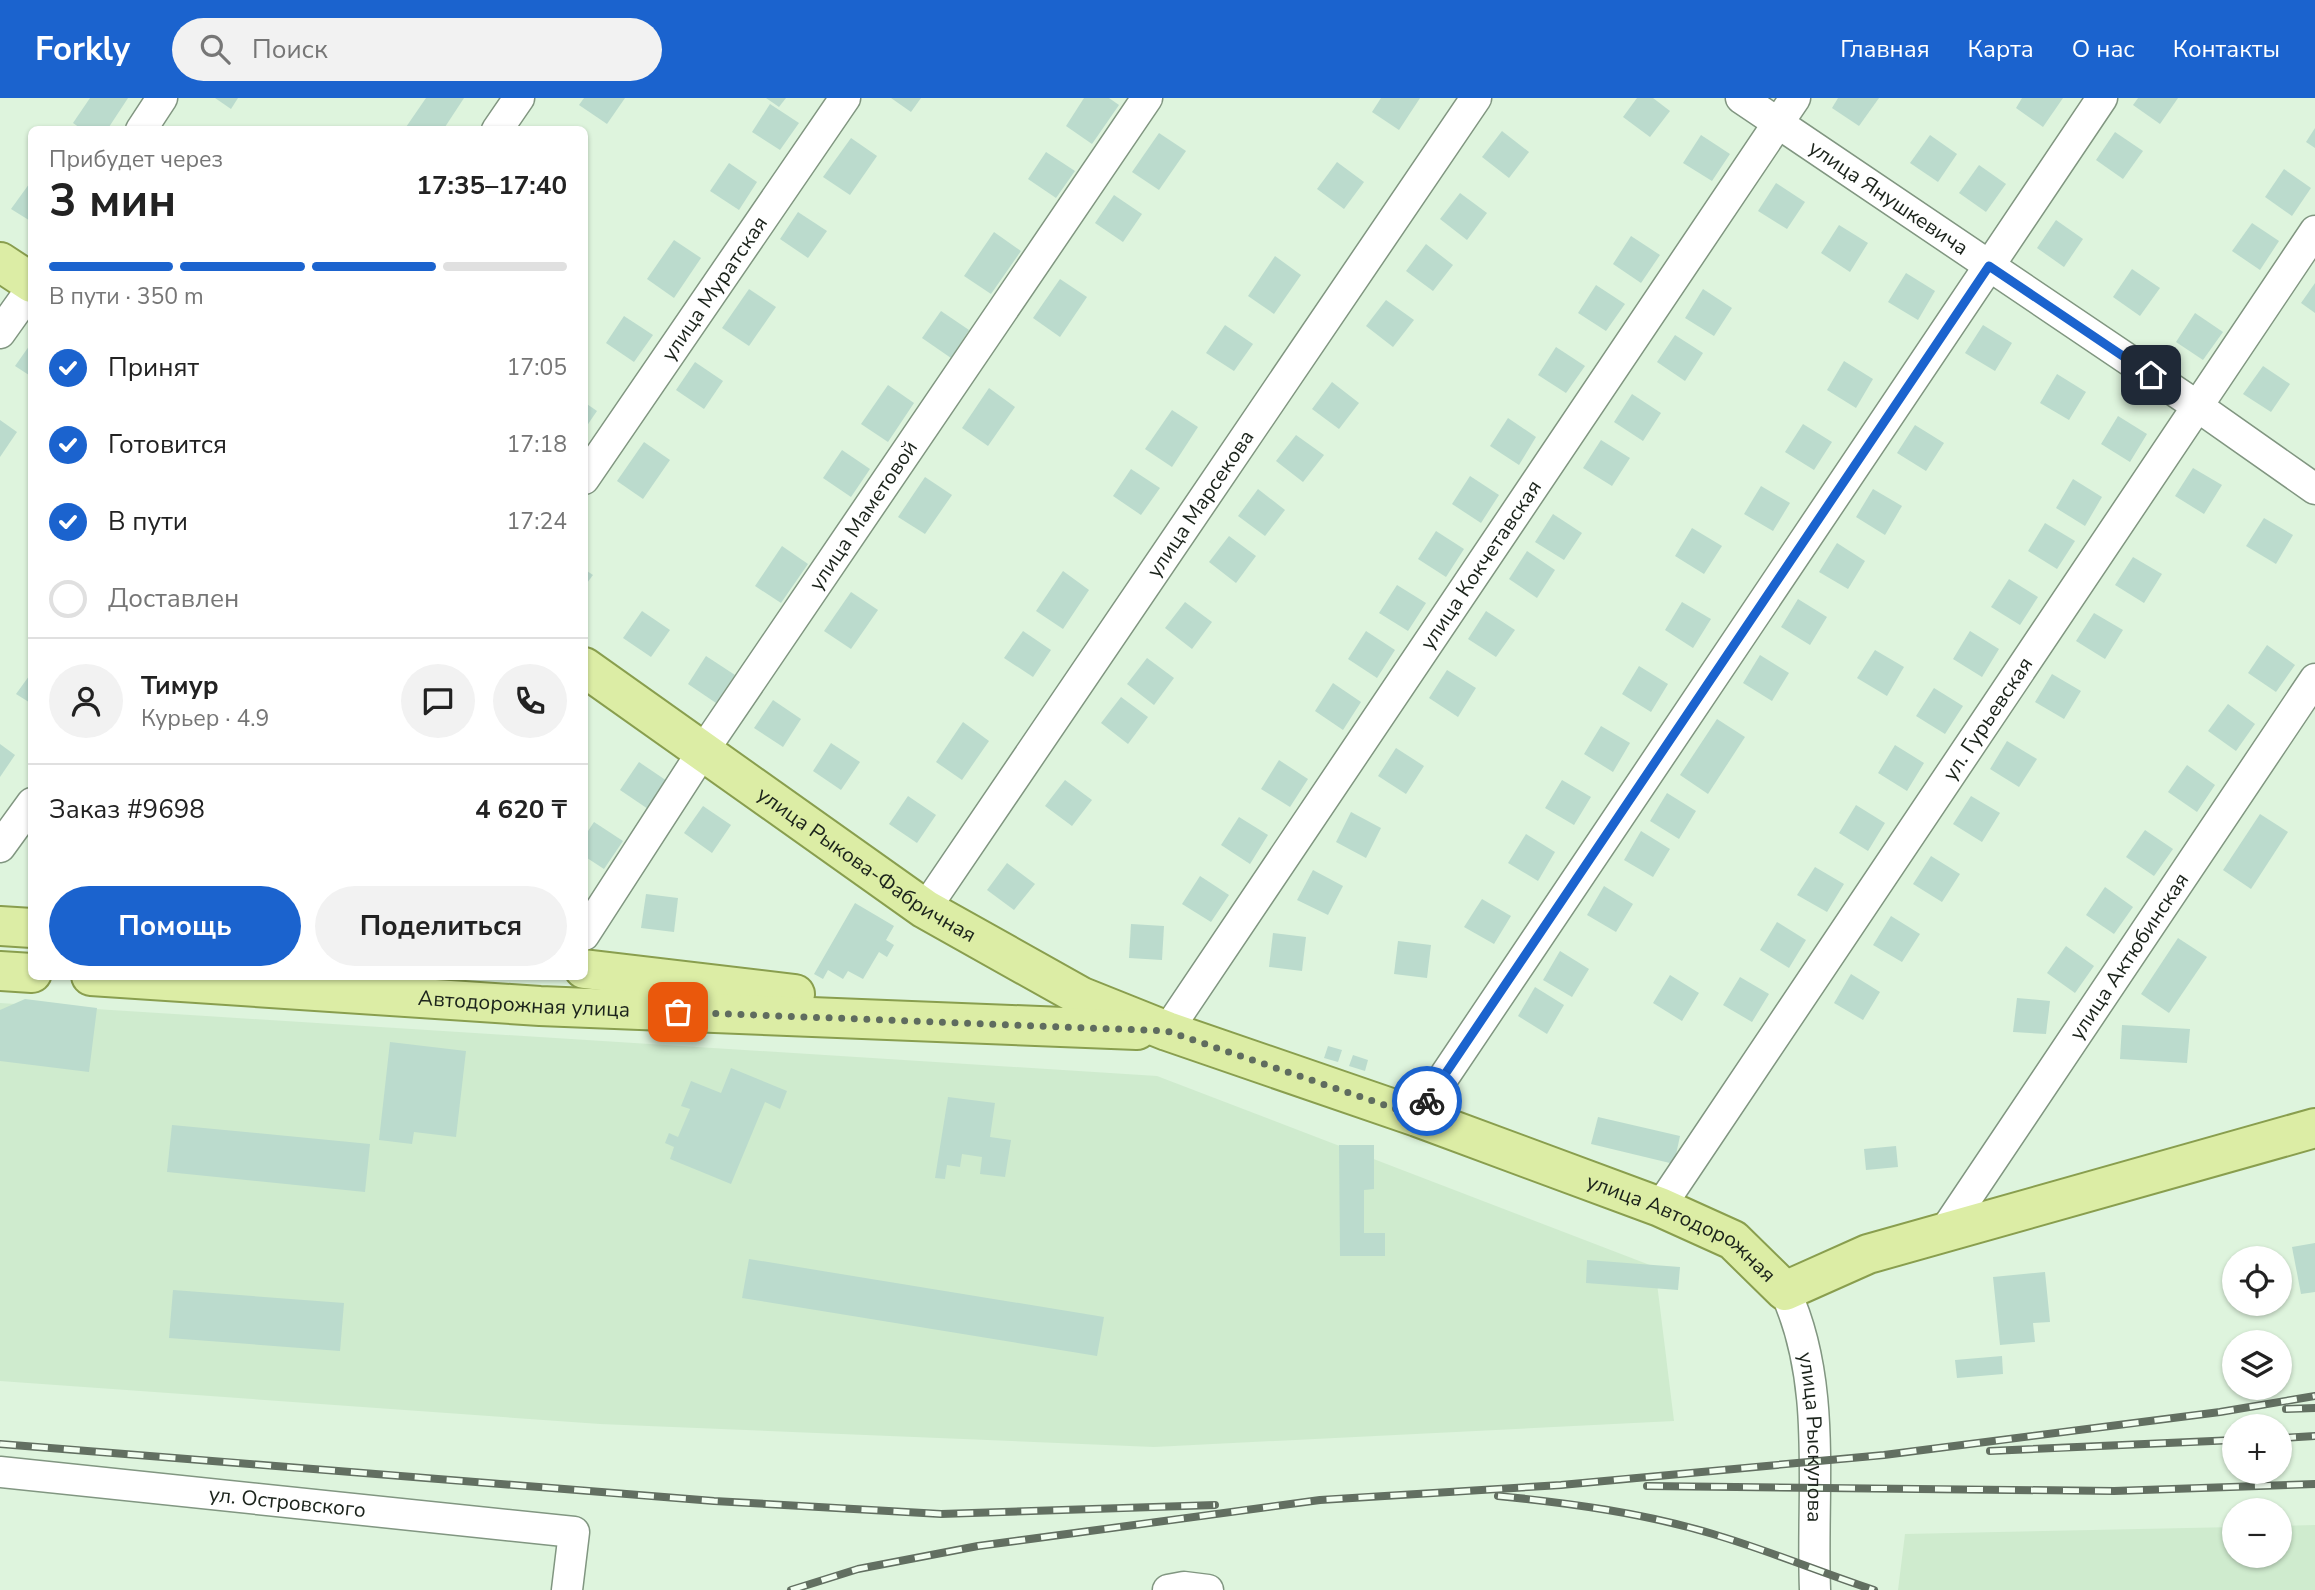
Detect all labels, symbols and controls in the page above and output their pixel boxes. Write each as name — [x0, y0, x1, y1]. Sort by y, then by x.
search box — [172, 18, 662, 81]
text: Forkly — [35, 27, 130, 72]
icon: search — [196, 30, 234, 68]
text: Поиск — [252, 32, 328, 67]
text: Главная — [1840, 33, 1930, 65]
text: Карта — [1968, 33, 2034, 65]
text: О нас — [2072, 33, 2135, 65]
text: Контакты — [2173, 33, 2280, 65]
street label: улица Янушкевича — [1803, 134, 1974, 262]
text: Прибудет через — [49, 144, 223, 175]
text: 17:35–17:40 — [416, 168, 567, 203]
text: 3 мин — [49, 169, 176, 232]
street label: улица Муратская — [655, 211, 774, 366]
text: В пути · 350 m — [49, 281, 204, 312]
pin — [2121, 345, 2181, 405]
icon: check — [49, 349, 87, 387]
text: Принят — [108, 350, 199, 385]
text: 17:05 — [507, 352, 567, 383]
icon: home — [2132, 356, 2170, 394]
street label: улица Марсекова — [1140, 424, 1261, 583]
icon: check — [49, 426, 87, 464]
text: Готовится — [108, 427, 227, 462]
text: 17:18 — [507, 429, 567, 460]
street label: улица Маметовой — [802, 435, 924, 596]
street label: улица Кокчетавская — [1414, 474, 1548, 655]
icon: check — [49, 503, 87, 541]
text: В пути — [108, 504, 188, 539]
text: 17:24 — [507, 506, 567, 537]
text: Доставлен — [108, 581, 239, 616]
street label: ул. Гурьевская — [1936, 651, 2039, 786]
button: person — [49, 664, 123, 738]
button: chat — [401, 664, 475, 738]
button: phone — [493, 664, 567, 738]
text: Тимур — [141, 668, 219, 703]
text: Курьер · 4.9 — [141, 703, 269, 734]
street label: улица Рыкова-Фабричная — [751, 780, 981, 949]
text: Заказ #9698 — [49, 792, 205, 827]
text: 4 620 ₸ — [475, 792, 567, 827]
street label: улица Актюбинская — [2063, 867, 2195, 1045]
button: Помощь — [49, 886, 301, 966]
button: Поделиться — [315, 886, 567, 966]
pin — [648, 982, 708, 1042]
street label: Автодорожная улица — [417, 984, 631, 1024]
icon: bag — [659, 993, 697, 1031]
courier — [1392, 1066, 1462, 1136]
icon: bike — [1408, 1082, 1446, 1120]
street label: улица Автодорожная — [1583, 1167, 1782, 1288]
map controls — [2222, 1246, 2292, 1568]
button: locate — [2222, 1246, 2292, 1316]
button: layers — [2222, 1330, 2292, 1400]
street label: улица Рыскулова — [1791, 1350, 1829, 1523]
button: + — [2222, 1414, 2292, 1484]
street label: ул. Островского — [208, 1480, 367, 1524]
button: − — [2222, 1498, 2292, 1568]

